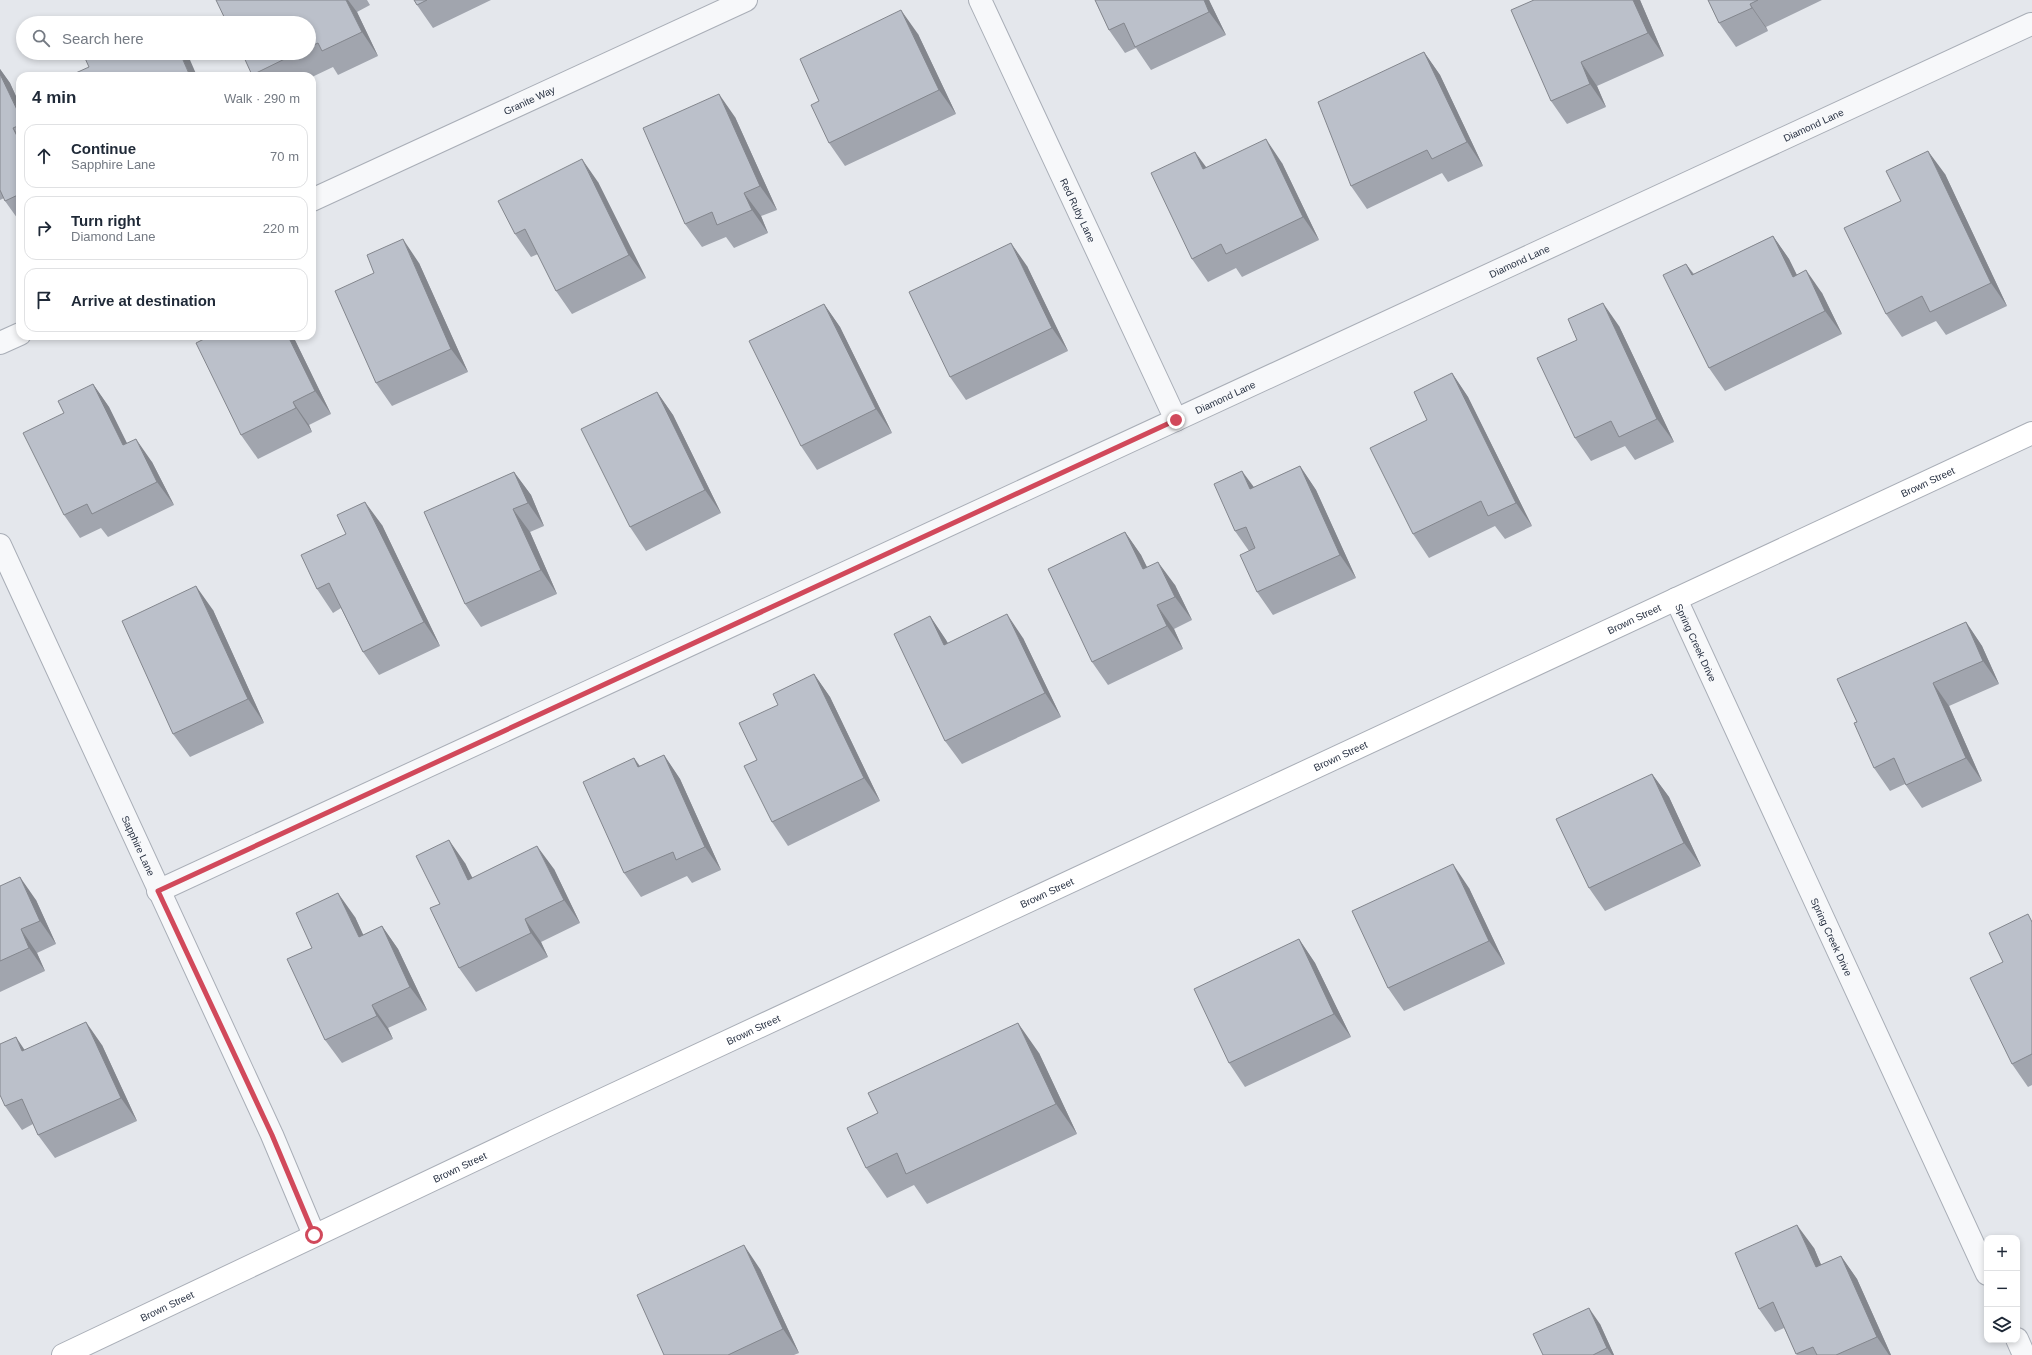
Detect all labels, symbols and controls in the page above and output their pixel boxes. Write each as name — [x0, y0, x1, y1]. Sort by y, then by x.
search box — [16, 16, 316, 60]
icon: search — [30, 27, 52, 49]
text: Search here — [62, 30, 144, 47]
street label: Granite Way — [502, 83, 556, 117]
text: 4 min — [32, 88, 76, 107]
text: Walk · 290 m — [224, 91, 300, 106]
street label: Diamond Lane — [1781, 106, 1846, 143]
text: Continue — [71, 140, 136, 157]
icon: ahead — [33, 145, 55, 167]
text: 70 m — [270, 149, 299, 164]
text: Sapphire Lane — [71, 157, 156, 172]
street label: Red Ruby Lane — [1058, 176, 1098, 244]
text: Turn right — [71, 212, 141, 229]
icon: right — [33, 217, 55, 239]
text: 220 m — [263, 221, 299, 236]
text: Diamond Lane — [71, 229, 156, 244]
street label: Diamond Lane — [1487, 242, 1551, 280]
icon: arrive — [33, 289, 55, 311]
text: Arrive at destination — [71, 292, 216, 309]
street label: Diamond Lane — [1193, 378, 1257, 416]
route end — [1167, 411, 1185, 429]
street label: Brown Street — [1899, 464, 1956, 499]
street label: Brown Street — [1605, 601, 1663, 636]
street label: Spring Creek Drive — [1673, 602, 1719, 684]
street label: Brown Street — [1312, 738, 1369, 773]
street label: Sapphire Lane — [120, 814, 157, 878]
street label: Brown Street — [1018, 875, 1075, 910]
street label: Spring Creek Drive — [1809, 896, 1855, 978]
street label: Brown Street — [725, 1012, 782, 1047]
street label: Brown Street — [431, 1149, 488, 1184]
route start — [305, 1226, 323, 1244]
map controls — [1984, 1235, 2020, 1343]
button: + — [1984, 1235, 2020, 1271]
button: − — [1984, 1271, 2020, 1307]
street label: Brown Street — [138, 1288, 196, 1323]
button: layers — [1984, 1307, 2020, 1343]

